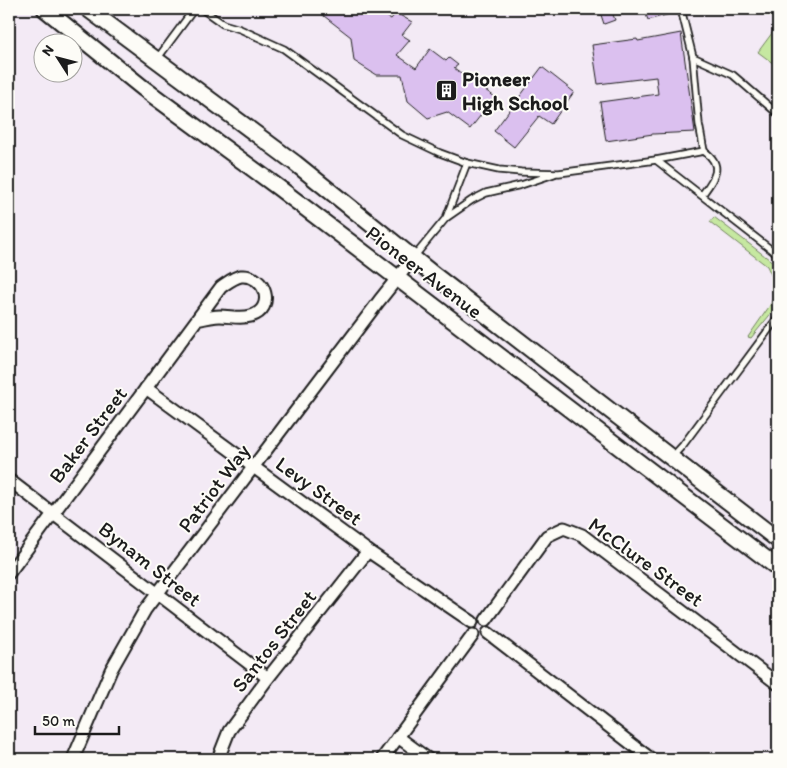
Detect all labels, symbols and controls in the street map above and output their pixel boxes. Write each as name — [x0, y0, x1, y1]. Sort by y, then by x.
north arrow — [32, 32, 82, 82]
text: N — [38, 42, 58, 59]
place label: Pioneer High School — [462, 66, 570, 116]
building icon: Pioneer High School — [434, 79, 458, 103]
street label: Pioneer Avenue — [361, 220, 487, 324]
street label: Baker Street — [43, 382, 132, 488]
street label: Patriot Way — [172, 438, 255, 537]
street label: Levy Street — [271, 451, 368, 530]
street label: McClure Street — [584, 511, 709, 612]
street label: Bynam Street — [94, 516, 207, 612]
street label: Santos Street — [226, 584, 321, 697]
scale bar — [35, 703, 119, 735]
text: 50 m — [42, 712, 75, 730]

